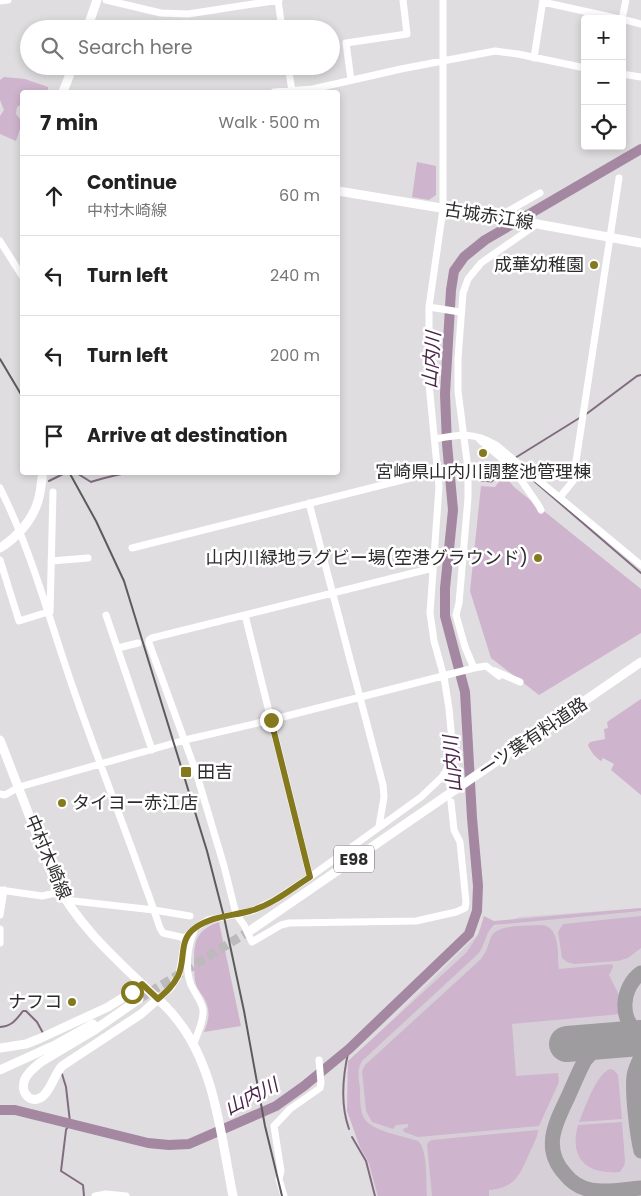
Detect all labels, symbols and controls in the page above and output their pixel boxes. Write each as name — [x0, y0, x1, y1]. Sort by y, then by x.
map controls — [581, 15, 626, 150]
button: + — [581, 15, 626, 60]
search box — [20, 20, 340, 75]
icon: search — [38, 34, 66, 62]
text: Search here — [78, 34, 192, 61]
button: − — [581, 60, 626, 105]
button: locate — [581, 105, 626, 150]
text: 7 min — [40, 108, 98, 137]
text: Walk · 500 m — [219, 111, 320, 134]
text: Continue — [87, 169, 177, 196]
icon: ahead — [40, 182, 68, 210]
text: 60 m — [279, 184, 320, 207]
street label: 古城赤江線 — [443, 196, 535, 235]
text: 中村木崎線 — [87, 199, 167, 222]
place label: 成華幼稚園 — [494, 252, 584, 277]
marker: 成華幼稚園 — [588, 259, 600, 271]
icon: left — [40, 262, 68, 290]
text: Turn left — [87, 262, 168, 289]
text: 240 m — [270, 264, 320, 287]
water label: 山内川 — [416, 329, 447, 389]
icon: left — [40, 342, 68, 370]
text: Turn left — [87, 342, 168, 369]
text: 200 m — [270, 344, 320, 367]
icon: arrive — [40, 422, 68, 450]
text: Arrive at destination — [87, 422, 288, 449]
marker: 宮崎県山内川調整池管理棟 — [477, 447, 489, 459]
place label: 宮崎県山内川調整池管理棟 — [375, 459, 591, 484]
place label: 山内川緑地ラグビー場(空港グラウンド) — [206, 545, 528, 570]
marker: 山内川緑地ラグビー場(空港グラウンド) — [532, 552, 544, 564]
street label: 一ツ葉有料道路 — [474, 691, 592, 782]
route end — [260, 709, 283, 732]
water label: 山内川 — [437, 733, 468, 793]
place label: 田吉 — [197, 759, 233, 784]
marker: 田吉 — [179, 765, 193, 779]
place label: タイヨー赤江店 — [72, 790, 198, 815]
marker: タイヨー赤江店 — [56, 797, 68, 809]
street label: 中村木崎線 — [19, 810, 78, 903]
road number: E98 — [334, 846, 374, 872]
route start — [121, 981, 144, 1004]
place label: ナフコ — [8, 989, 62, 1014]
marker: ナフコ — [66, 996, 78, 1008]
water label: 山内川 — [220, 1071, 285, 1121]

